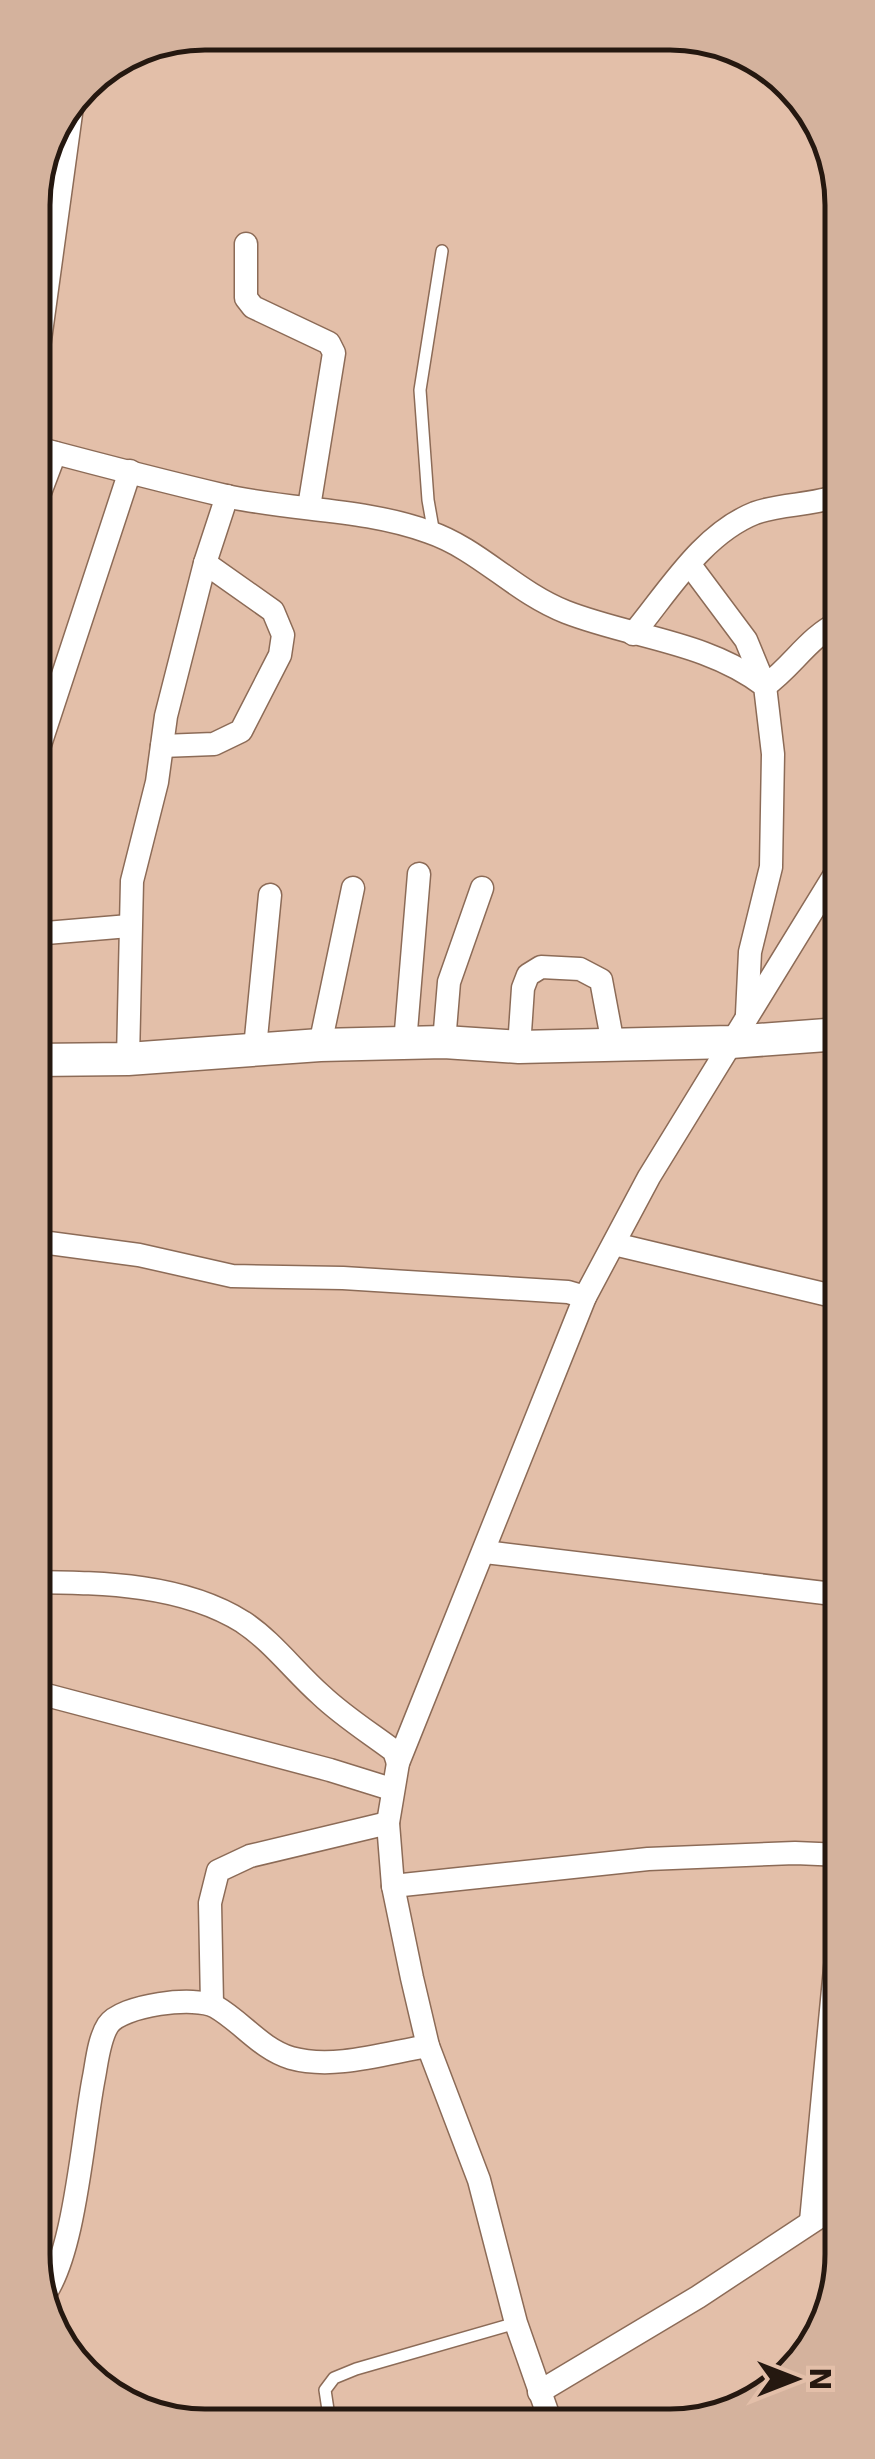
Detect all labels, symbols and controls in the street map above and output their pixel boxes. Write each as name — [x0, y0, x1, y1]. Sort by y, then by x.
north arrow — [745, 2329, 845, 2429]
text: N — [803, 2367, 836, 2391]

